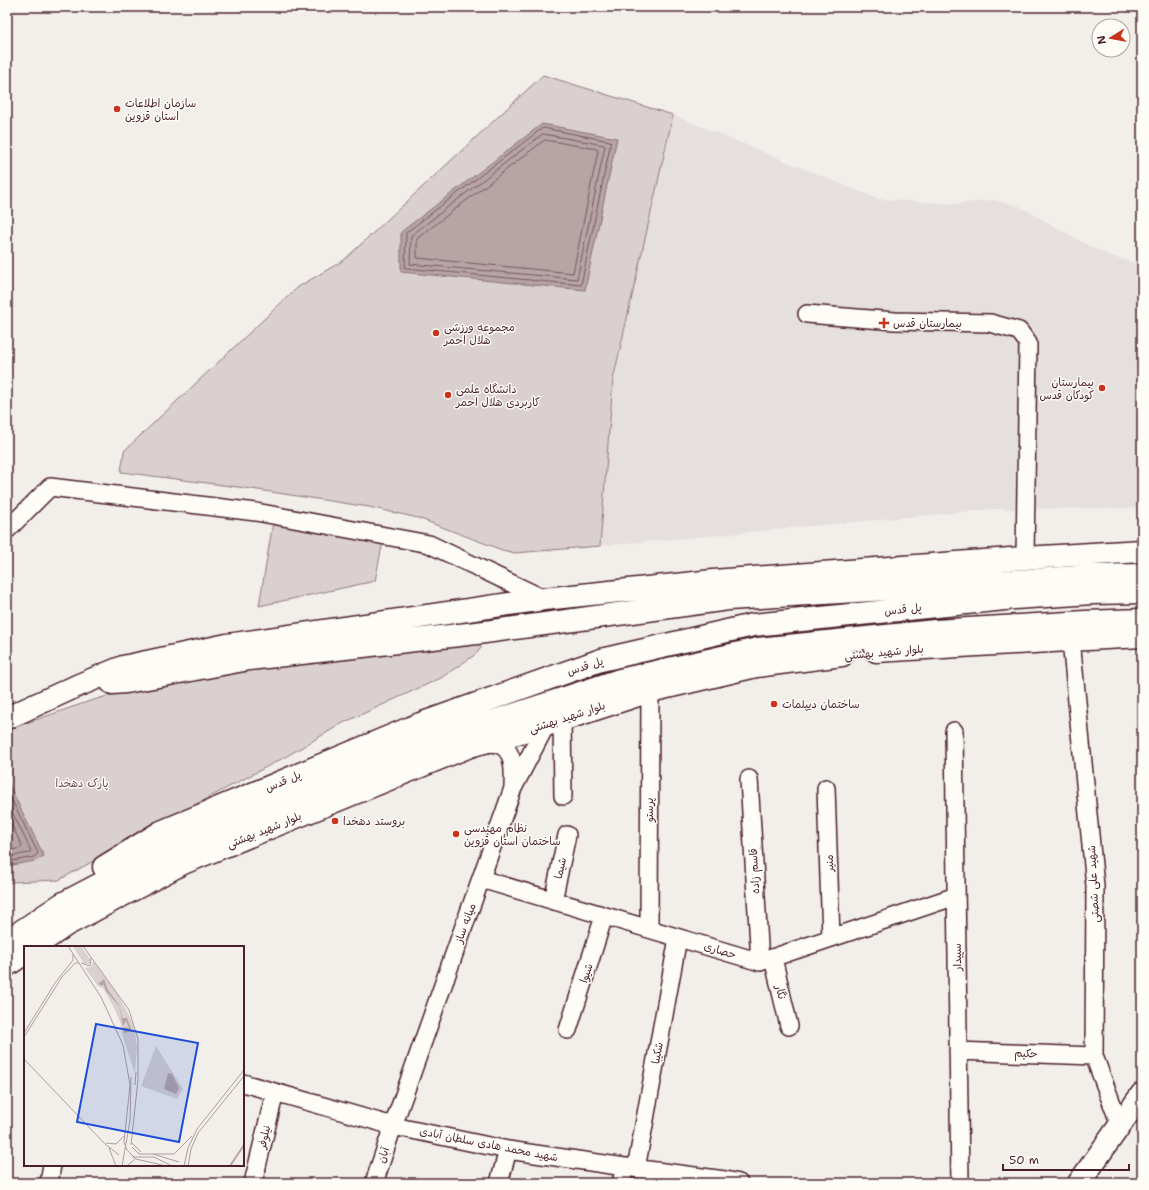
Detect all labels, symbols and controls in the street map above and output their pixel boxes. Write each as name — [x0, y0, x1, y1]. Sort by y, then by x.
north arrow — [1091, 18, 1131, 58]
text: N — [1093, 34, 1110, 46]
place label: سازمان اطلاعات استان قزوین — [125, 96, 196, 124]
marker: سازمان اطلاعات استان قزوین — [112, 104, 122, 114]
place label: بیمارستان قدس — [893, 316, 962, 331]
marker: بیمارستان قدس — [878, 317, 890, 329]
place label: مجموعه ورزشی هلال احمر — [443, 320, 515, 348]
marker: مجموعه ورزشی هلال احمر — [431, 328, 441, 338]
place label: بیمارستان کودکان قدس — [1039, 375, 1094, 403]
place label: دانشگاه علمی کاربردی هلال احمر — [455, 382, 540, 410]
marker: بیمارستان کودکان قدس — [1097, 383, 1107, 393]
marker: دانشگاه علمی کاربردی هلال احمر — [443, 390, 453, 400]
street label: پل قدس — [884, 600, 922, 619]
street label: بلوار شهید بهشتی — [844, 642, 924, 663]
street label: پل قدس — [565, 654, 605, 679]
place label: ساختمان دیپلمات — [782, 697, 860, 712]
street label: بلوار شهید بهشتی — [527, 698, 607, 737]
marker: ساختمان دیپلمات — [769, 699, 779, 709]
street label: پل قدس — [263, 767, 303, 796]
park label: پارک دهخدا — [56, 776, 109, 791]
street label: پرستو — [642, 798, 657, 823]
street label: بلوار شهید بهشتی — [225, 809, 304, 852]
place label: بروستد دهخدا — [343, 814, 405, 829]
marker: بروستد دهخدا — [330, 816, 340, 826]
place label: نظام مهندسی ساختمان استان قزوین — [464, 821, 561, 849]
marker: نظام مهندسی ساختمان استان قزوین — [451, 829, 461, 839]
street label: شهید علی شصتی — [1084, 845, 1103, 923]
street label: قاسم زاده — [746, 848, 764, 894]
street label: منیر — [822, 854, 837, 873]
street label: شیما — [551, 856, 570, 880]
street label: میانه ساز — [451, 901, 480, 946]
street label: حصاری — [702, 939, 738, 962]
street label: سپیدار — [950, 943, 965, 972]
inset map — [24, 946, 244, 1166]
street label: شیوا — [576, 962, 597, 985]
street label: نگار — [771, 983, 789, 1001]
street label: شکیبا — [648, 1041, 667, 1065]
street label: حکیم — [1014, 1046, 1038, 1062]
street label: نیلوفر — [254, 1124, 274, 1151]
street label: شهید محمد هادی سلطان آبادی — [418, 1124, 559, 1165]
street label: آبان — [374, 1144, 393, 1165]
scale bar — [1003, 1146, 1129, 1172]
text: 50 m — [1009, 1152, 1039, 1168]

